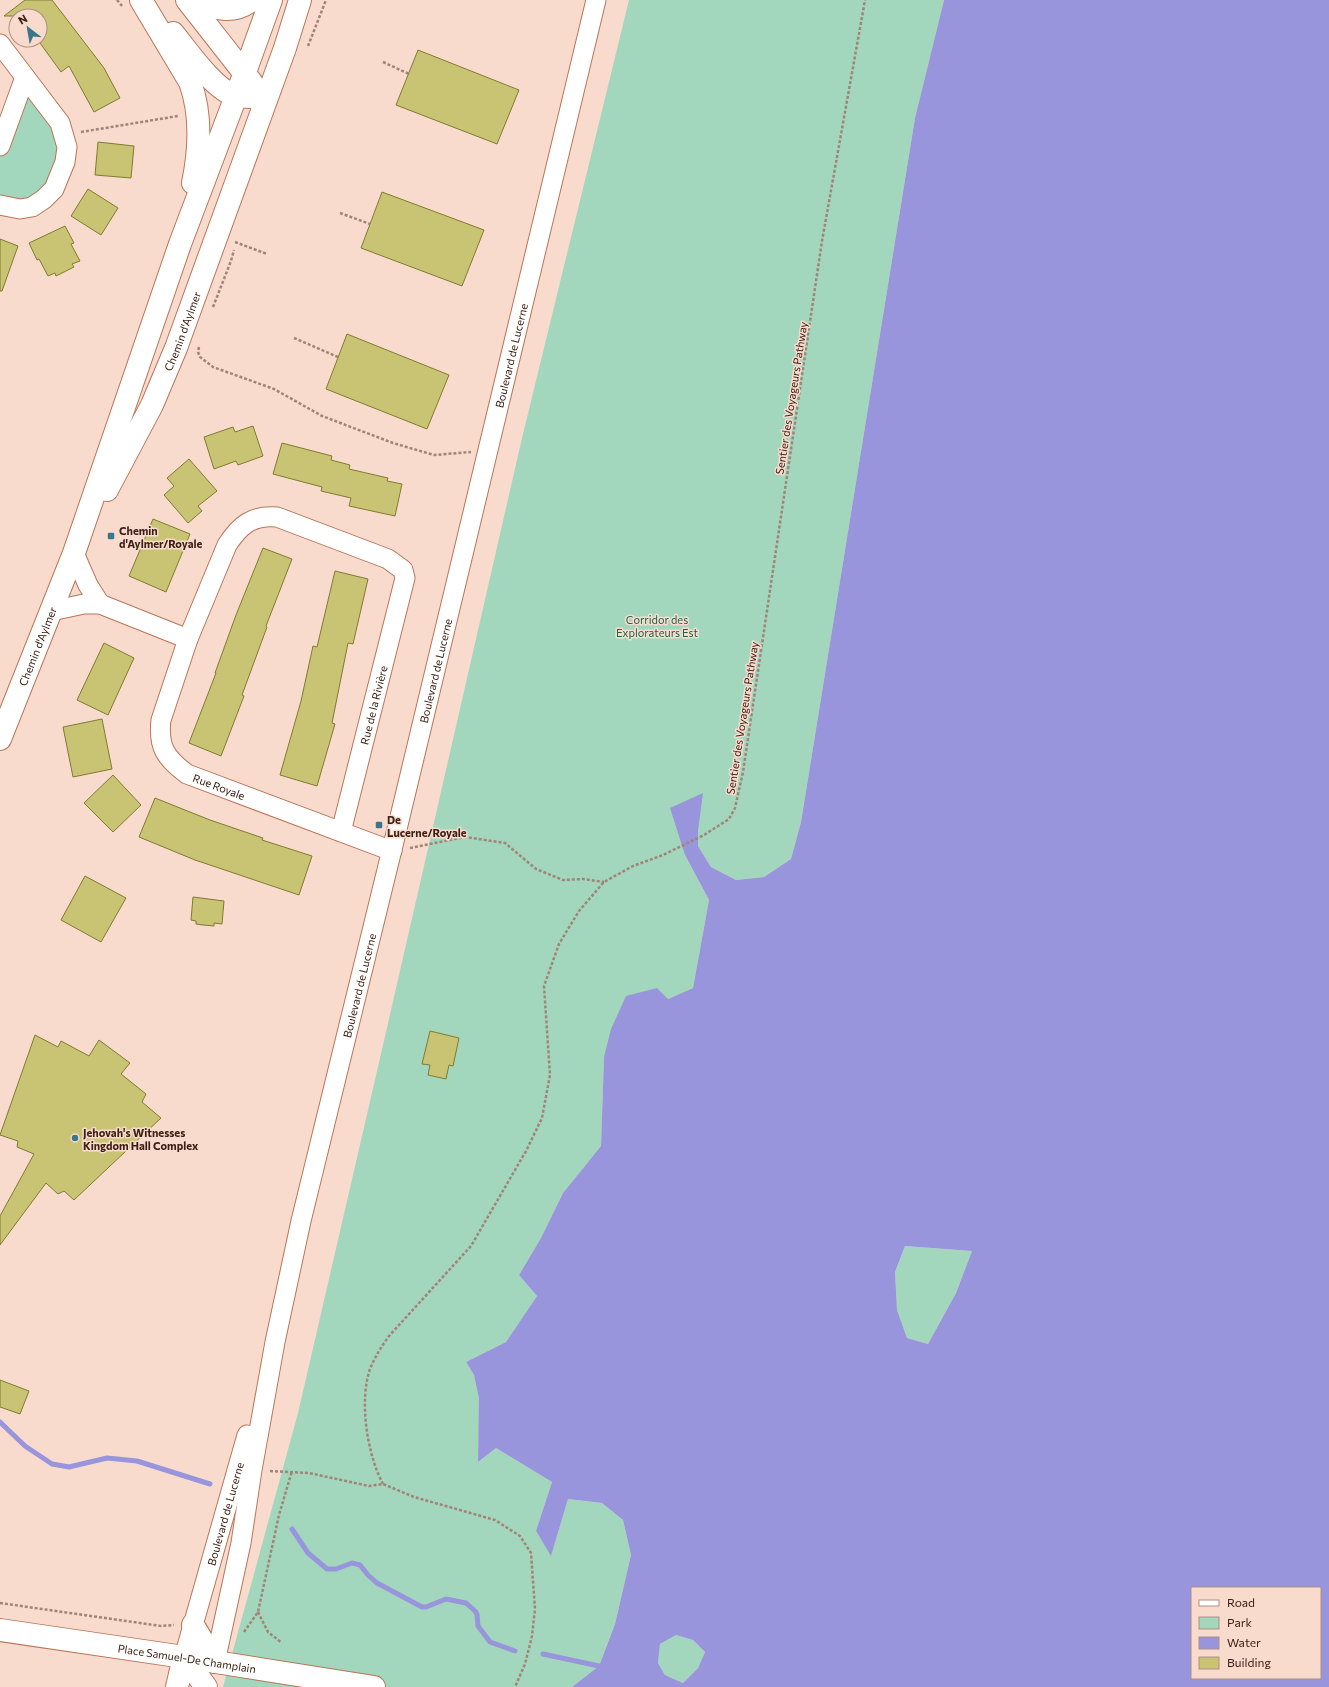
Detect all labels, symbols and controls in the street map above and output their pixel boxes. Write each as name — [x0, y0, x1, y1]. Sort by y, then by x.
north arrow — [8, 8, 48, 48]
text: N — [16, 11, 29, 27]
street label: Chemin d'Aylmer — [161, 289, 203, 373]
street label: Boulevard de Lucerne — [492, 302, 530, 409]
street label: Sentier des Voyageurs Pathway — [773, 320, 810, 475]
place label: Chemin d'Aylmer/Royale — [119, 524, 202, 550]
marker: Chemin d'Aylmer/Royale — [106, 531, 116, 541]
street label: Chemin d'Aylmer — [15, 604, 59, 688]
park label: Corridor des Explorateurs Est — [616, 613, 698, 639]
street label: Boulevard de Lucerne — [416, 617, 454, 724]
street label: Sentier des Voyageurs Pathway — [724, 640, 761, 795]
street label: Rue de la Rivière — [357, 664, 389, 746]
street label: Rue Royale — [191, 770, 247, 802]
place label: De Lucerne/Royale — [387, 813, 467, 839]
marker: De Lucerne/Royale — [374, 820, 384, 830]
street label: Boulevard de Lucerne — [340, 932, 378, 1039]
place label: Jehovah's Witnesses Kingdom Hall Complex — [83, 1126, 199, 1152]
marker: Jehovah's Witnesses Kingdom Hall Complex — [70, 1133, 80, 1143]
street label: Boulevard de Lucerne — [204, 1460, 246, 1567]
legend — [1191, 1587, 1321, 1679]
text: Road — [1227, 1595, 1255, 1609]
text: Park — [1227, 1615, 1253, 1629]
text: Water — [1227, 1635, 1261, 1649]
street label: Place Samuel-De Champlain — [117, 1641, 257, 1675]
text: Building — [1227, 1655, 1271, 1669]

